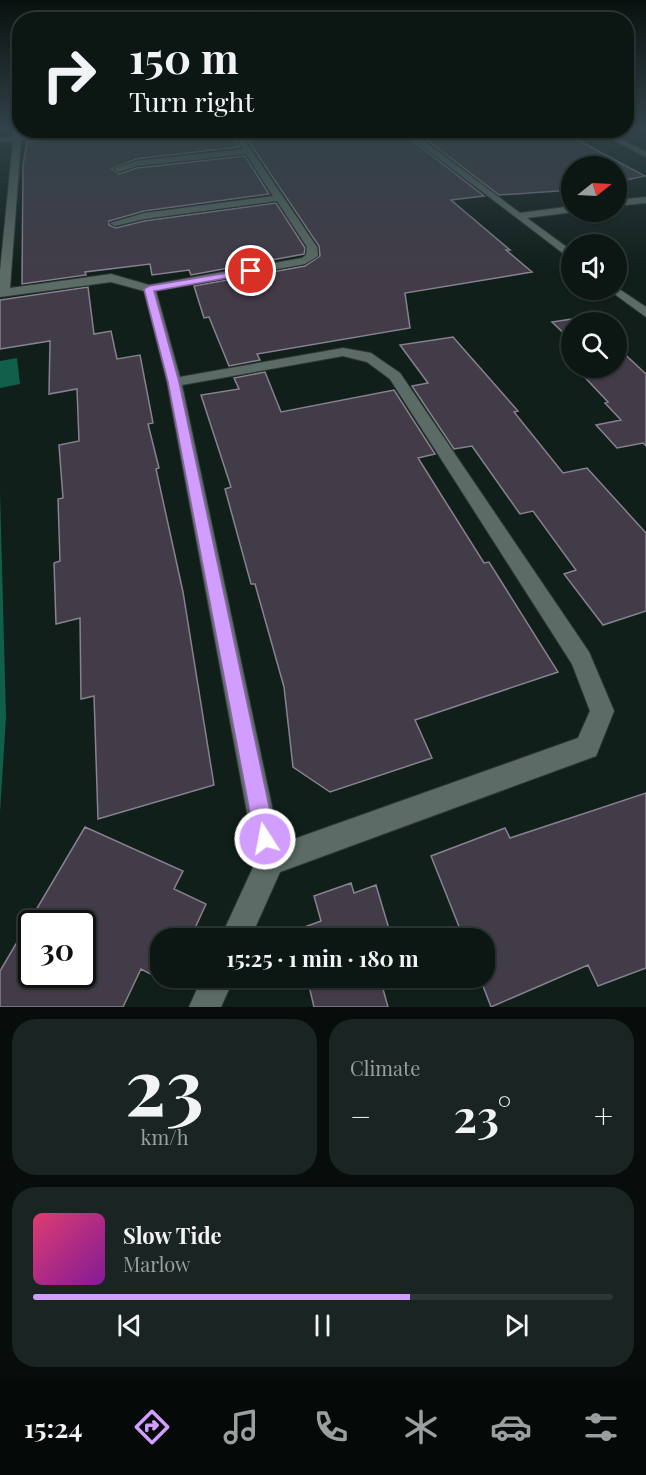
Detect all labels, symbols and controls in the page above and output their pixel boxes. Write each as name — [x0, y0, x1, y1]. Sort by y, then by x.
text: 150 m — [129, 29, 239, 85]
icon: right — [30, 36, 108, 114]
text: Turn right — [129, 83, 254, 119]
north arrow — [561, 156, 627, 222]
map controls — [561, 156, 627, 378]
button: sound — [561, 234, 627, 300]
pin — [225, 245, 276, 296]
icon: arrive — [234, 254, 267, 287]
button: search — [561, 312, 627, 378]
position arrow — [233, 807, 297, 871]
speed limit sign: 30 — [18, 910, 96, 988]
text: 15:25 · 1 min · 180 m — [226, 943, 419, 973]
text: 23 — [125, 1032, 204, 1136]
text: Climate — [350, 1054, 420, 1081]
text: 23° — [453, 1084, 512, 1144]
text: − — [350, 1093, 371, 1137]
text: + — [594, 1093, 613, 1137]
text: km/h — [141, 1123, 188, 1150]
text: Slow Tide — [123, 1220, 222, 1250]
text: Marlow — [123, 1250, 191, 1277]
icon: previous — [113, 1309, 146, 1342]
icon: pause — [306, 1309, 339, 1342]
icon: next — [500, 1309, 533, 1342]
icon: directions — [131, 1406, 173, 1448]
icon: music — [220, 1406, 262, 1448]
icon: phone — [310, 1406, 352, 1448]
icon: climate — [400, 1406, 442, 1448]
icon: car — [490, 1406, 532, 1448]
icon: filters — [580, 1406, 622, 1448]
text: 15:24 — [24, 1409, 83, 1445]

